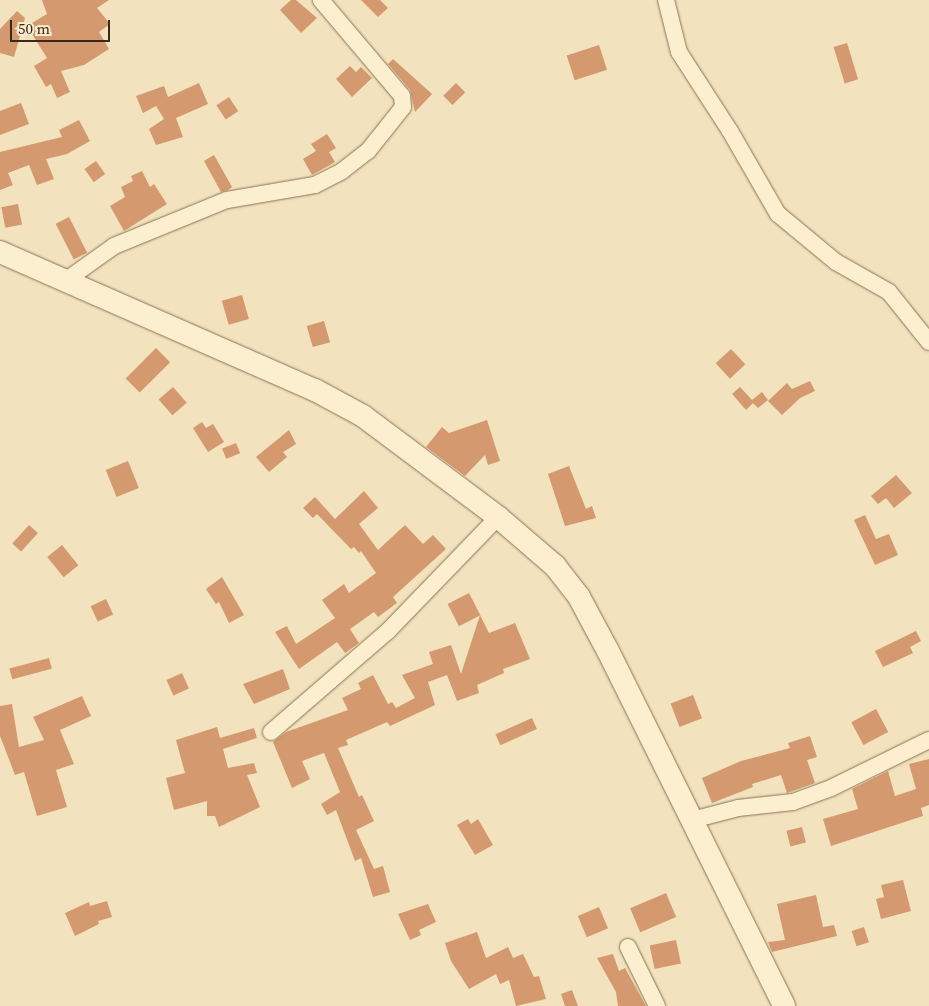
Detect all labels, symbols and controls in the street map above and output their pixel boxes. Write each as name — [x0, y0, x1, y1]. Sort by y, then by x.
scale bar — [12, 10, 112, 42]
text: 50 m — [18, 18, 50, 39]

